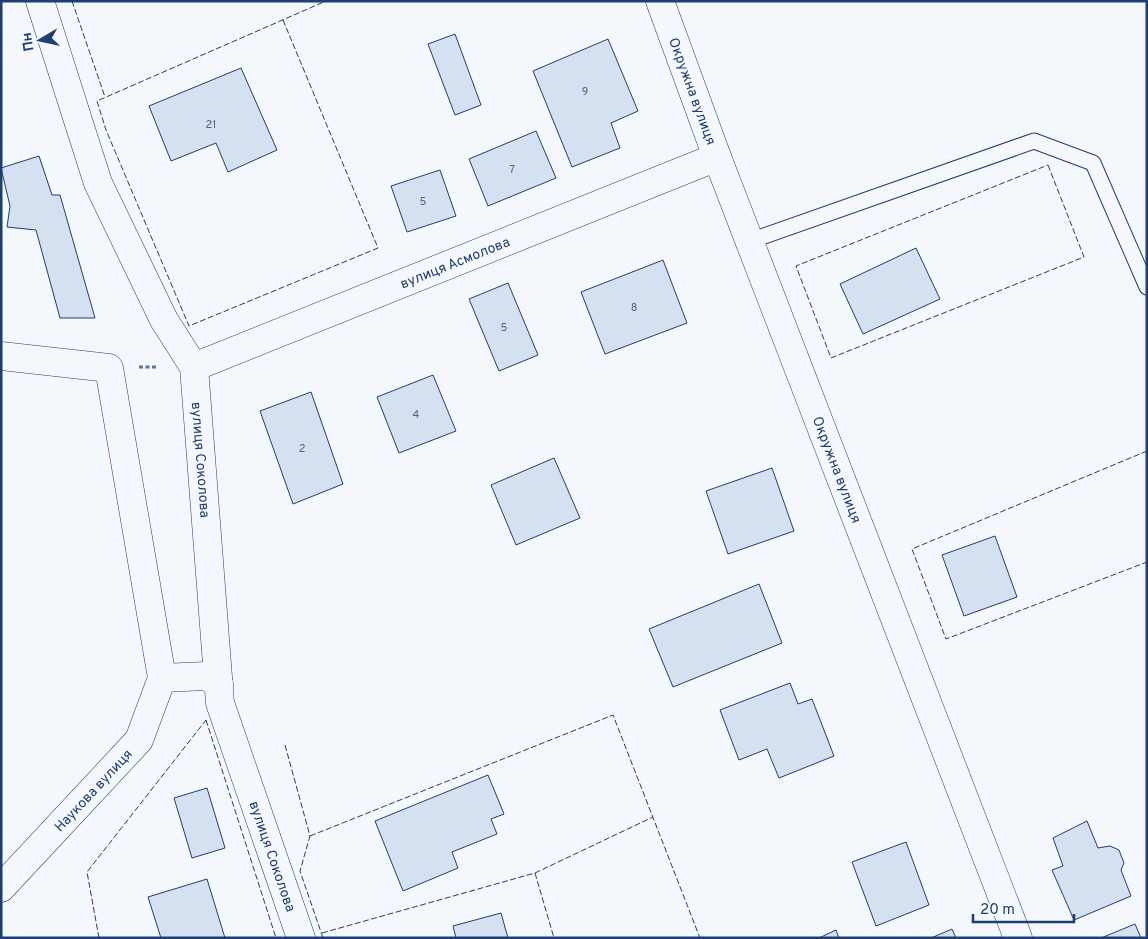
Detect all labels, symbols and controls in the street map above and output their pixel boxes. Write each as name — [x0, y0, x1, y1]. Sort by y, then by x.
north arrow — [15, 15, 65, 65]
text: Пн — [19, 31, 39, 52]
street label: Окружна вулиця — [664, 36, 719, 148]
house number: 9 — [582, 85, 588, 99]
house number: 21 — [206, 118, 216, 132]
house number: 7 — [509, 163, 515, 177]
house number: 5 — [420, 195, 427, 209]
street label: вулиця Асмолова — [398, 234, 513, 293]
house number: 8 — [631, 301, 637, 315]
house number: 5 — [501, 321, 508, 335]
street label: вулиця Соколова — [187, 401, 213, 519]
house number: 4 — [413, 408, 420, 422]
street label: Окружна вулиця — [808, 414, 864, 526]
house number: 2 — [299, 442, 305, 456]
street label: Наукова вулиця — [51, 746, 137, 836]
street label: вулиця Соколова — [244, 799, 298, 914]
scale bar — [973, 892, 1074, 924]
text: 20 m — [980, 901, 1015, 920]

